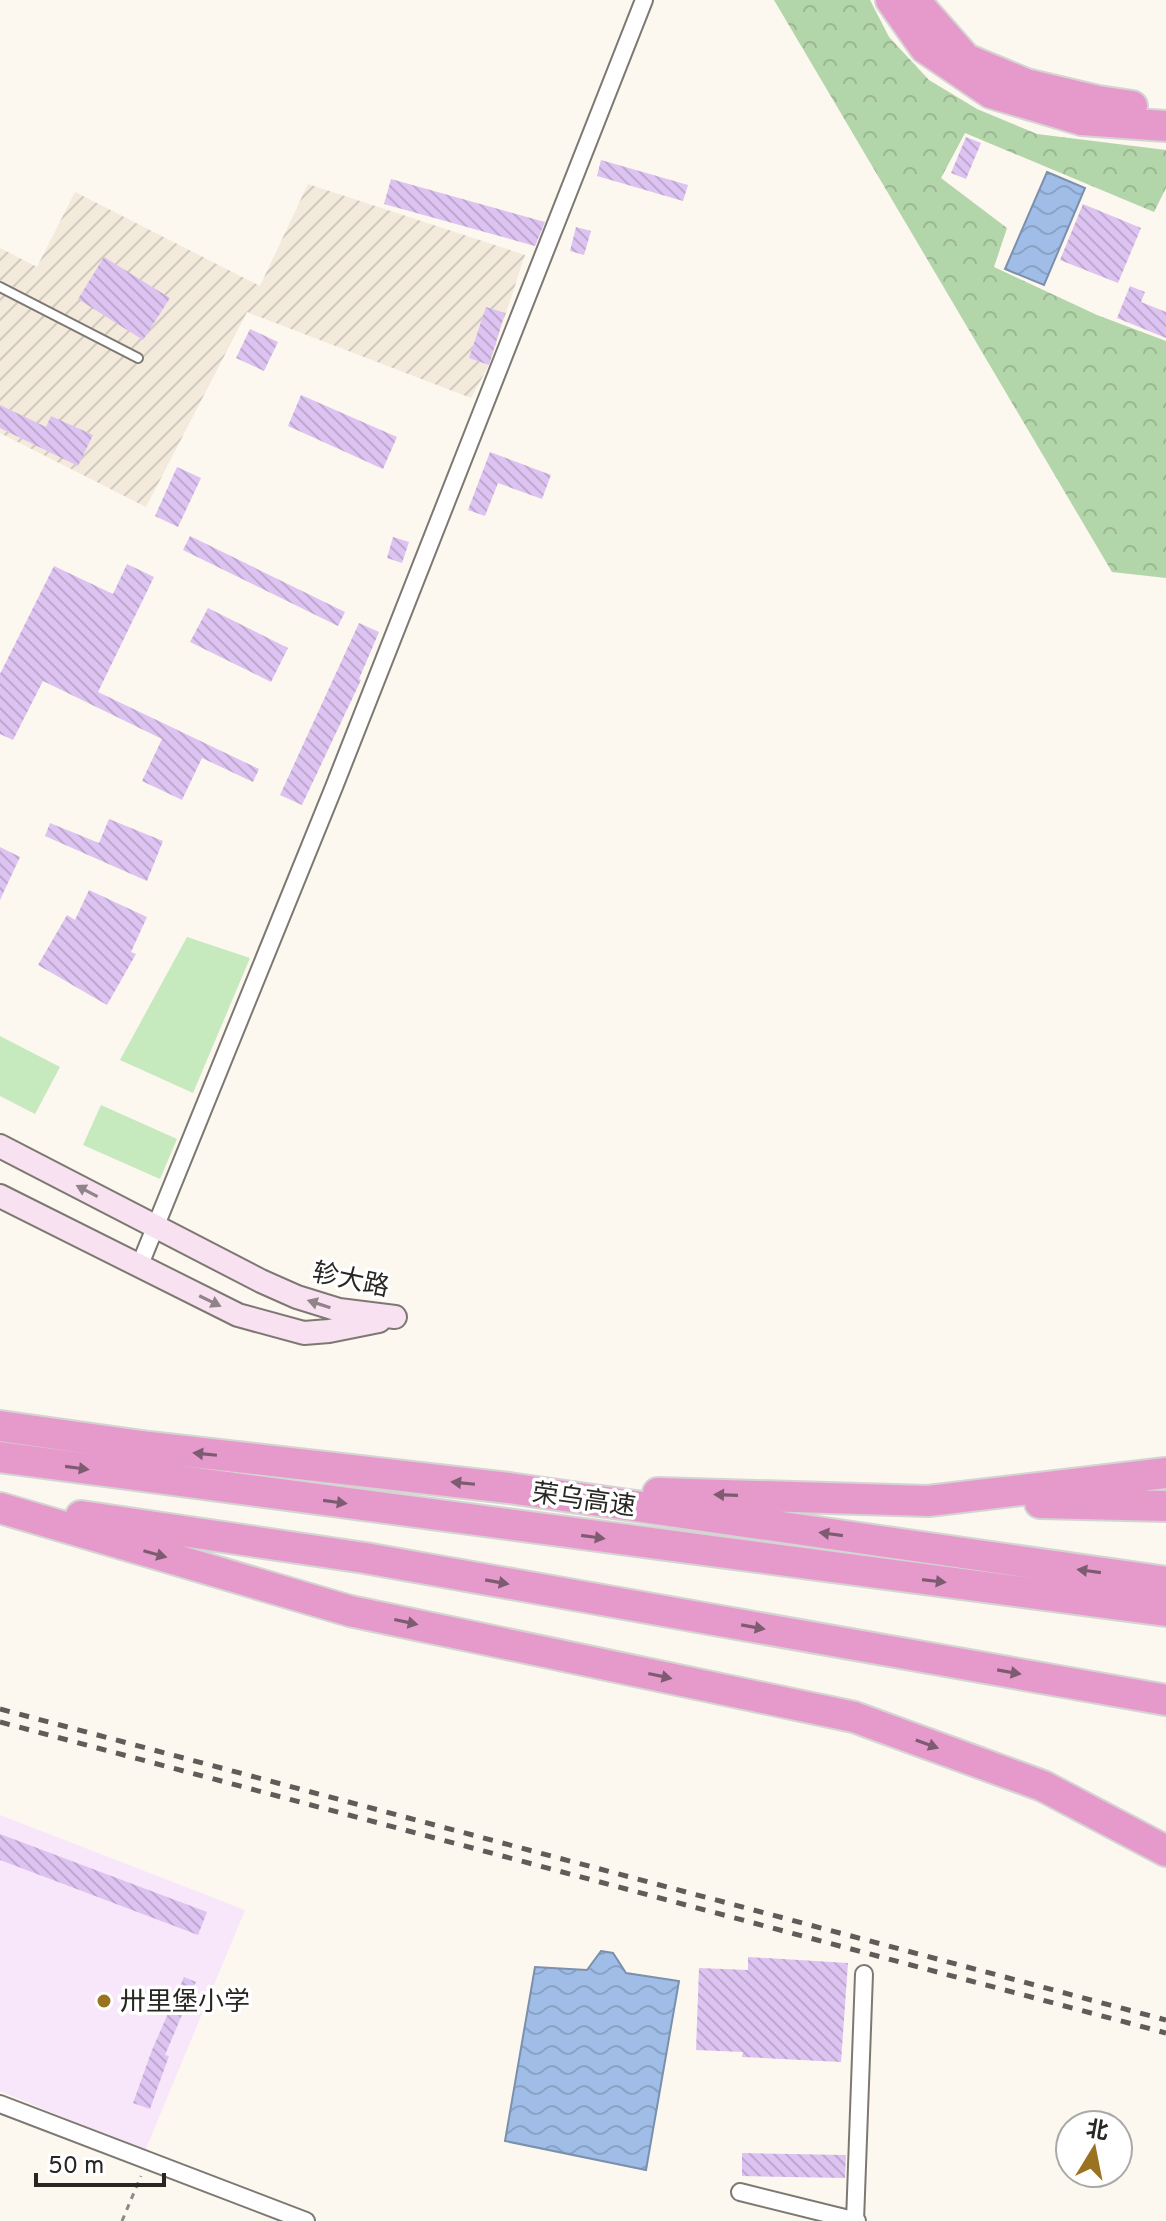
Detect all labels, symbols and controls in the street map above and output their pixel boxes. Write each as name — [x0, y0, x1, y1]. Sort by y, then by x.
one-way arrow — [76, 1185, 99, 1198]
street label: 轸大路 — [309, 1257, 392, 1306]
one-way arrow — [198, 1294, 221, 1308]
one-way arrow — [307, 1297, 331, 1309]
one-way arrow — [192, 1447, 217, 1460]
one-way arrow — [65, 1461, 90, 1474]
one-way arrow — [450, 1476, 475, 1489]
street label: 荣乌高速 — [530, 1478, 637, 1525]
one-way arrow — [713, 1488, 738, 1501]
one-way arrow — [323, 1496, 348, 1509]
one-way arrow — [819, 1527, 844, 1540]
one-way arrow — [581, 1530, 606, 1543]
one-way arrow — [144, 1548, 168, 1561]
one-way arrow — [1076, 1564, 1101, 1577]
one-way arrow — [922, 1574, 947, 1587]
one-way arrow — [484, 1576, 509, 1588]
one-way arrow — [394, 1617, 419, 1629]
one-way arrow — [740, 1621, 765, 1633]
one-way arrow — [996, 1666, 1021, 1679]
one-way arrow — [648, 1670, 673, 1683]
one-way arrow — [915, 1738, 939, 1750]
place label: 卅里堡小学 — [120, 1987, 250, 2020]
marker: 卅里堡小学 — [95, 1992, 113, 2010]
north arrow — [1054, 2109, 1134, 2189]
text: 北 — [1084, 2117, 1110, 2147]
scale bar — [36, 2137, 164, 2187]
text: 50 m — [48, 2152, 104, 2182]

